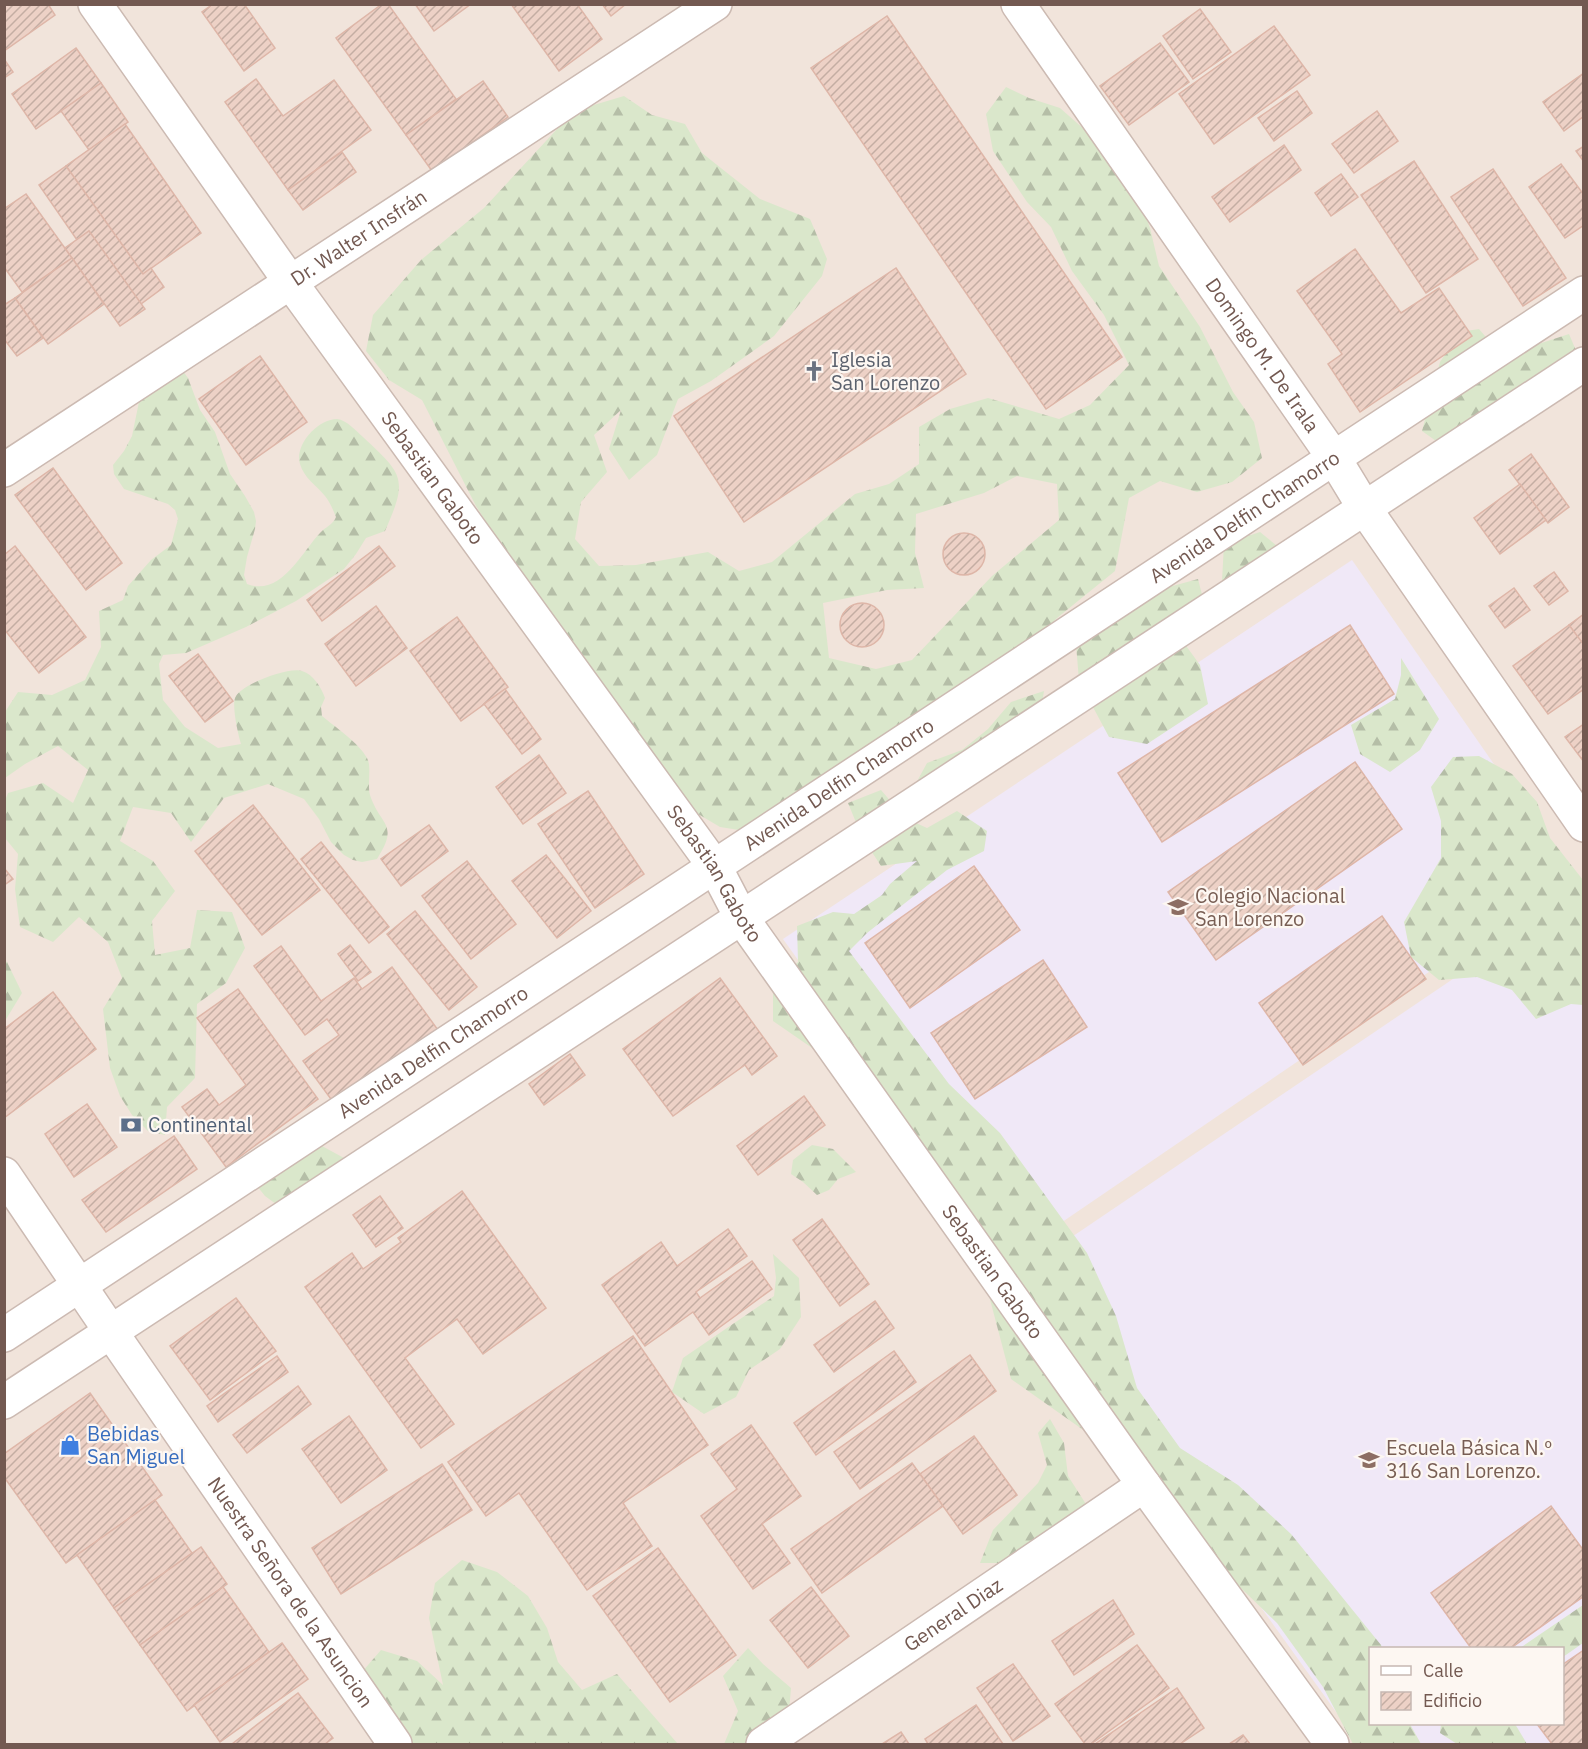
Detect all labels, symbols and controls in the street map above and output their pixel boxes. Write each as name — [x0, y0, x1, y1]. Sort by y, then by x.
street label: Dr. Walter Insfrán — [285, 183, 432, 292]
street label: Domingo M. De Irala — [1200, 272, 1326, 438]
place label: Iglesia San Lorenzo — [831, 346, 940, 396]
church icon: Iglesia San Lorenzo — [802, 359, 826, 383]
street label: Sebastian Gaboto — [375, 406, 491, 550]
street label: Avenida Delfin Chamorro — [1144, 444, 1345, 589]
street label: Avenida Delfin Chamorro — [738, 711, 939, 857]
street label: Sebastian Gaboto — [661, 799, 769, 948]
place label: Colegio Nacional San Lorenzo — [1195, 882, 1345, 932]
school or university icon: Colegio Nacional San Lorenzo — [1166, 895, 1190, 919]
street label: Avenida Delfin Chamorro — [332, 979, 533, 1124]
place label: Continental — [148, 1111, 252, 1138]
bank icon: Continental — [119, 1113, 143, 1137]
street label: Sebastian Gaboto — [936, 1199, 1050, 1344]
place label: Bebidas San Miguel — [87, 1420, 185, 1470]
shop icon: Bebidas San Miguel — [58, 1433, 82, 1457]
place label: Escuela Básica N.º 316 San Lorenzo. — [1386, 1434, 1552, 1484]
school or university icon: Escuela Básica N.º 316 San Lorenzo. — [1357, 1448, 1381, 1472]
street label: Nuestra Señora de la Asuncion — [202, 1471, 380, 1713]
street label: General Diaz — [898, 1571, 1008, 1657]
legend — [1369, 1647, 1564, 1725]
text: Calle — [1423, 1659, 1463, 1682]
text: Edificio — [1423, 1689, 1482, 1712]

